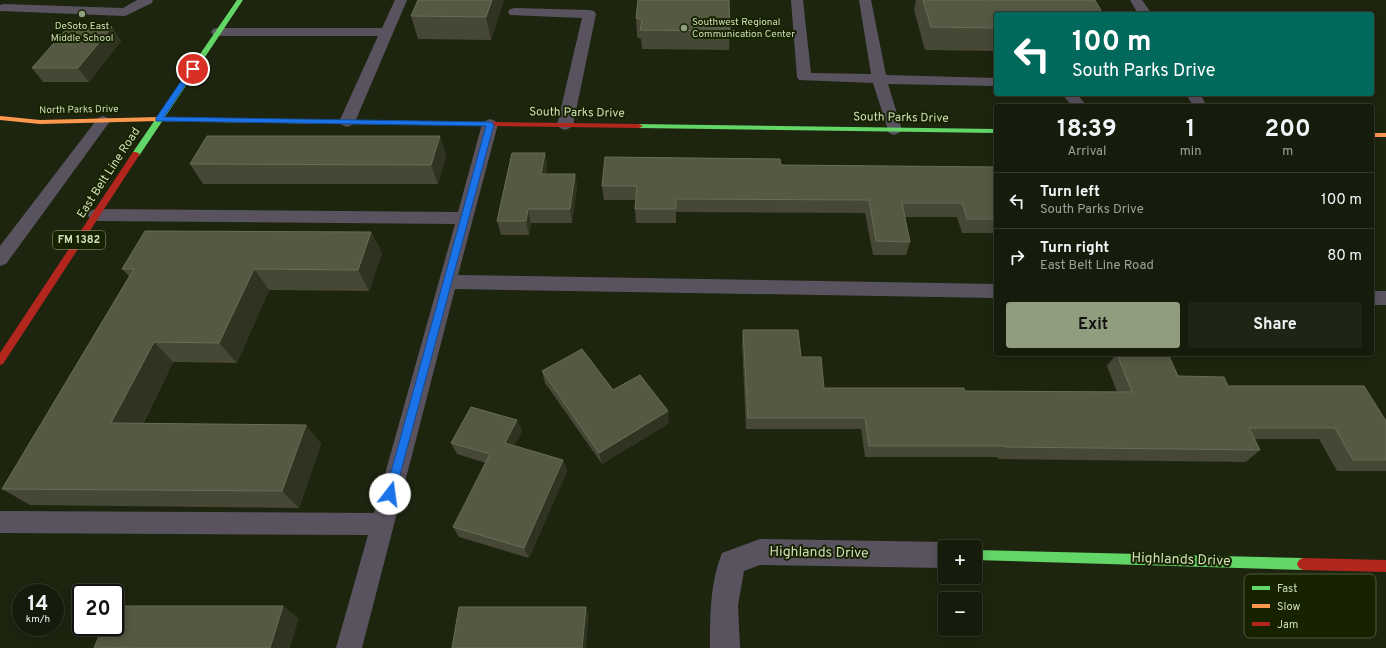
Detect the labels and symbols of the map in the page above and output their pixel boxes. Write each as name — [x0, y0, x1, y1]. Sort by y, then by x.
marker: DeSoto East Middle School — [77, 9, 87, 19]
place label: Southwest Regional Communication Center — [692, 16, 795, 41]
place label: DeSoto East Middle School — [51, 20, 113, 45]
marker: Southwest Regional Communication Center — [679, 23, 689, 33]
pin — [176, 52, 210, 86]
street label: North Parks Drive — [39, 103, 119, 117]
street label: South Parks Drive — [529, 104, 625, 122]
street label: South Parks Drive — [853, 109, 949, 127]
street label: East Belt Line Road — [74, 125, 144, 221]
road number: FM 1382 — [53, 231, 105, 249]
position arrow — [369, 473, 411, 515]
street label: Highlands Drive — [769, 544, 869, 562]
street label: Highlands Drive — [1131, 550, 1231, 570]
legend — [1244, 574, 1376, 638]
text: Fast — [1277, 582, 1297, 596]
speed limit sign: 20 — [72, 584, 124, 636]
text: Slow — [1277, 600, 1300, 614]
text: Jam — [1277, 618, 1298, 632]

